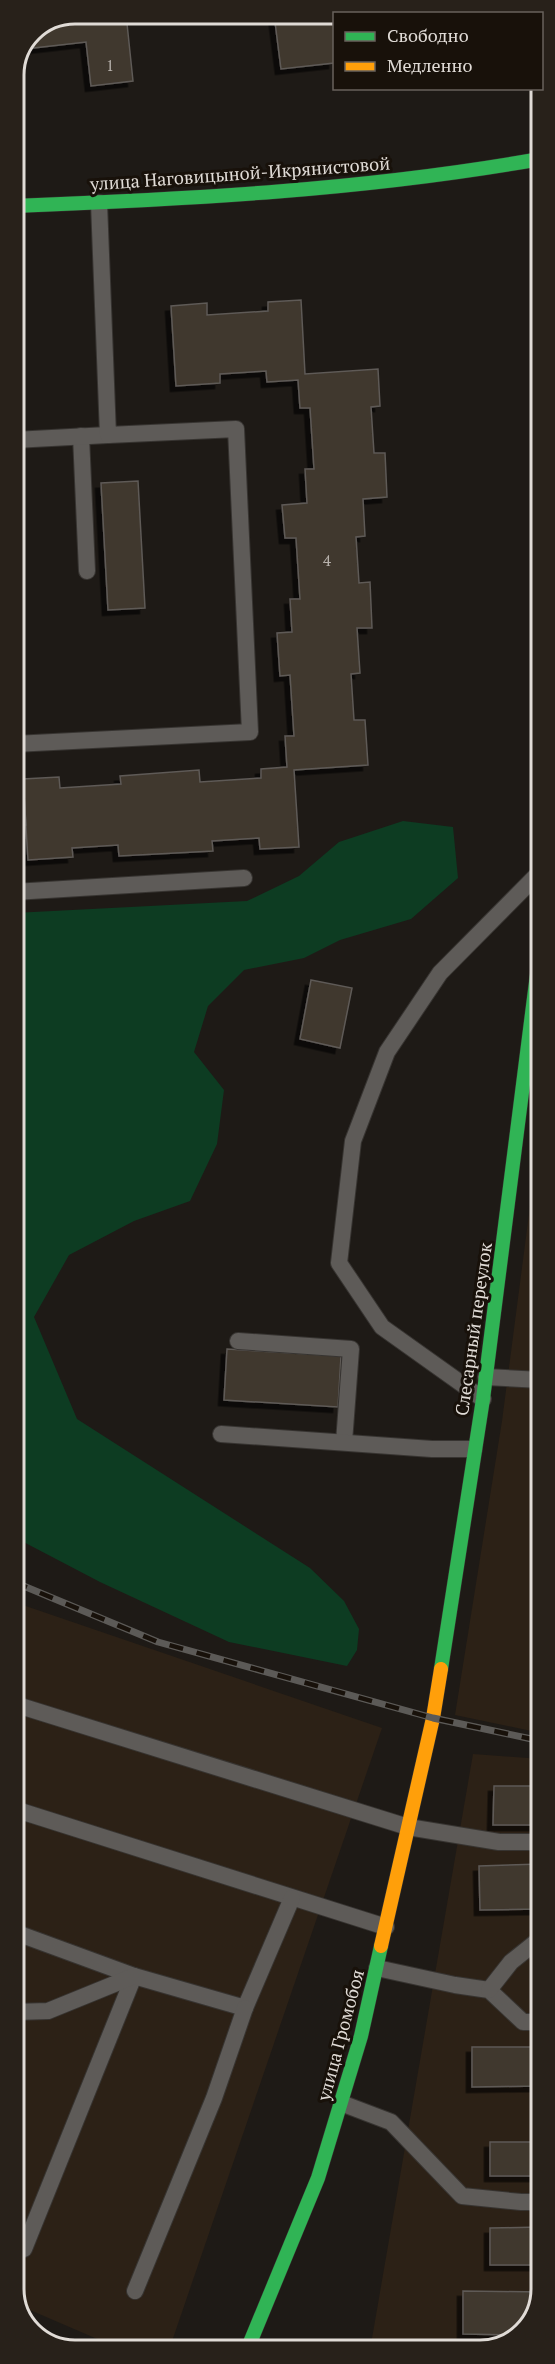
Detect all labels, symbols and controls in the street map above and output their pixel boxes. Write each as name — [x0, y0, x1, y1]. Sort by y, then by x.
legend — [333, 12, 543, 90]
text: Свободно — [387, 23, 469, 47]
text: Медленно — [387, 53, 473, 77]
house number: 1 — [106, 55, 114, 75]
street label: улица Наговицыной-Икрянистовой — [88, 151, 391, 196]
house number: 4 — [323, 550, 331, 570]
street label: Слесарный переулок — [449, 1241, 497, 1417]
street label: улица Громобоя — [311, 1967, 369, 2104]

